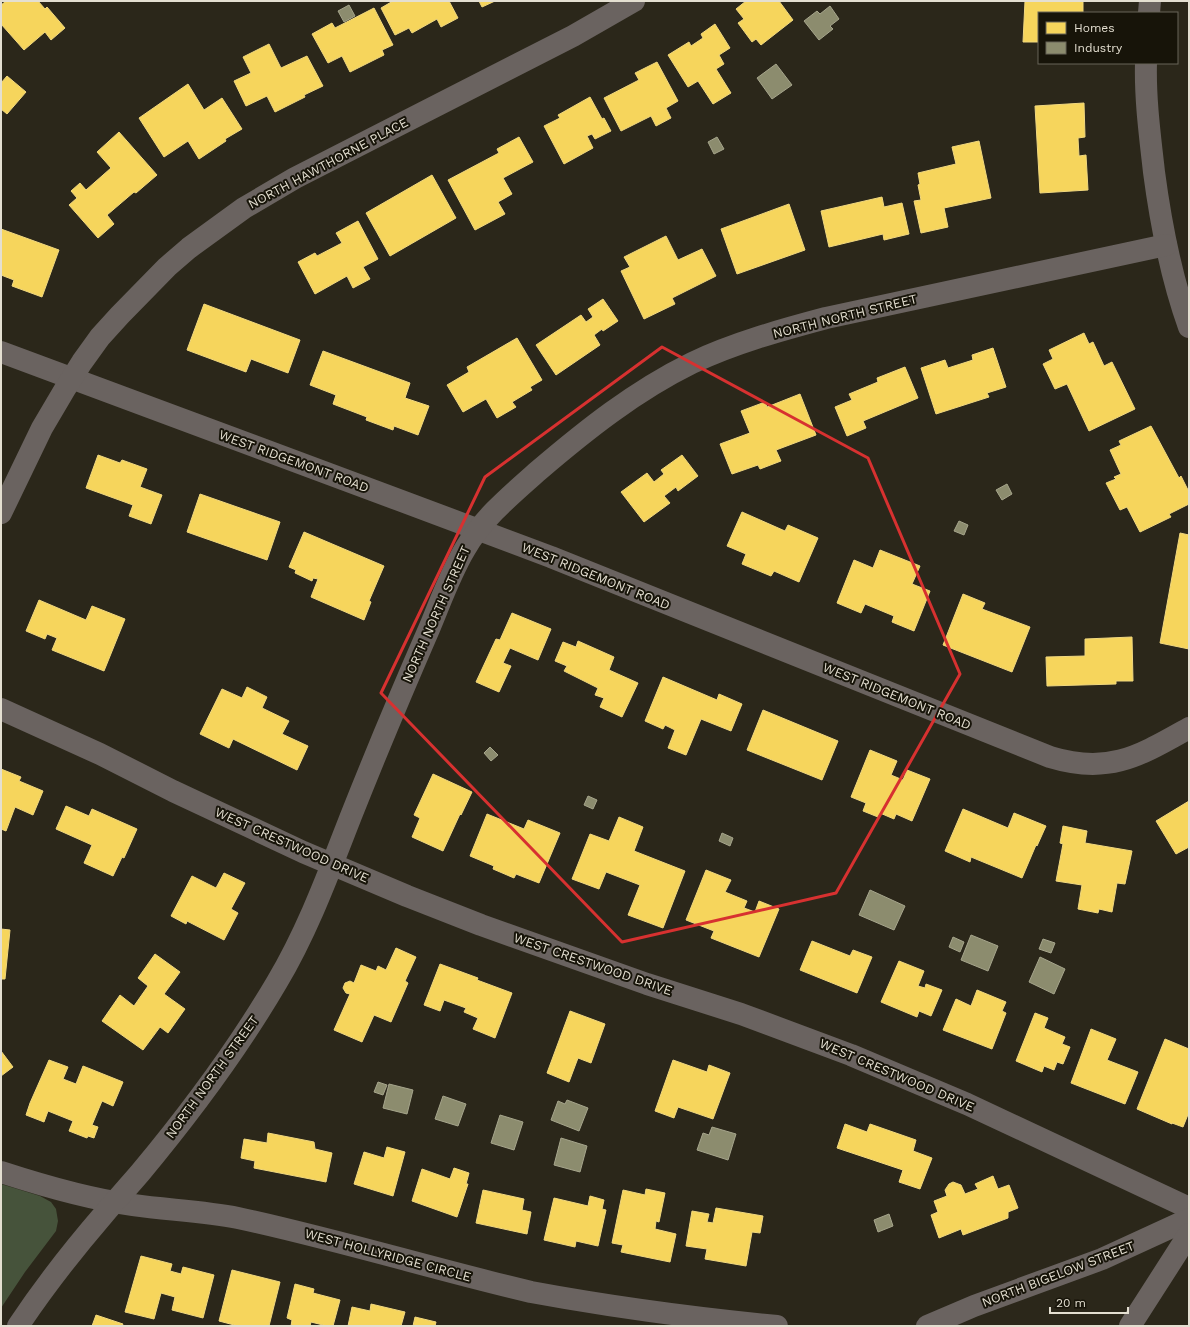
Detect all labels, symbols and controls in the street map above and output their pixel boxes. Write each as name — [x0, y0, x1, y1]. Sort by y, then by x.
legend — [1038, 12, 1178, 64]
text: Homes — [1074, 21, 1115, 35]
text: Industry — [1074, 41, 1123, 55]
street label: NORTH HAWTHORNE PLACE — [246, 114, 410, 212]
street label: NORTH NORTH STREET — [771, 291, 919, 341]
street label: WEST RIDGEMONT ROAD — [217, 427, 371, 495]
street label: WEST RIDGEMONT ROAD — [520, 539, 672, 613]
street label: NORTH NORTH STREET — [399, 543, 473, 685]
street label: WEST RIDGEMONT ROAD — [821, 659, 973, 733]
street label: WEST CRESTWOOD DRIVE — [213, 804, 371, 886]
street label: WEST CRESTWOOD DRIVE — [512, 930, 674, 998]
street label: NORTH NORTH STREET — [162, 1013, 262, 1141]
street label: WEST CRESTWOOD DRIVE — [817, 1036, 977, 1114]
street label: WEST HOLLYRIDGE CIRCLE — [303, 1226, 473, 1284]
street label: NORTH BIGELOW STREET — [980, 1238, 1136, 1310]
scale bar — [1050, 1289, 1128, 1315]
text: 20 m — [1056, 1296, 1086, 1310]

